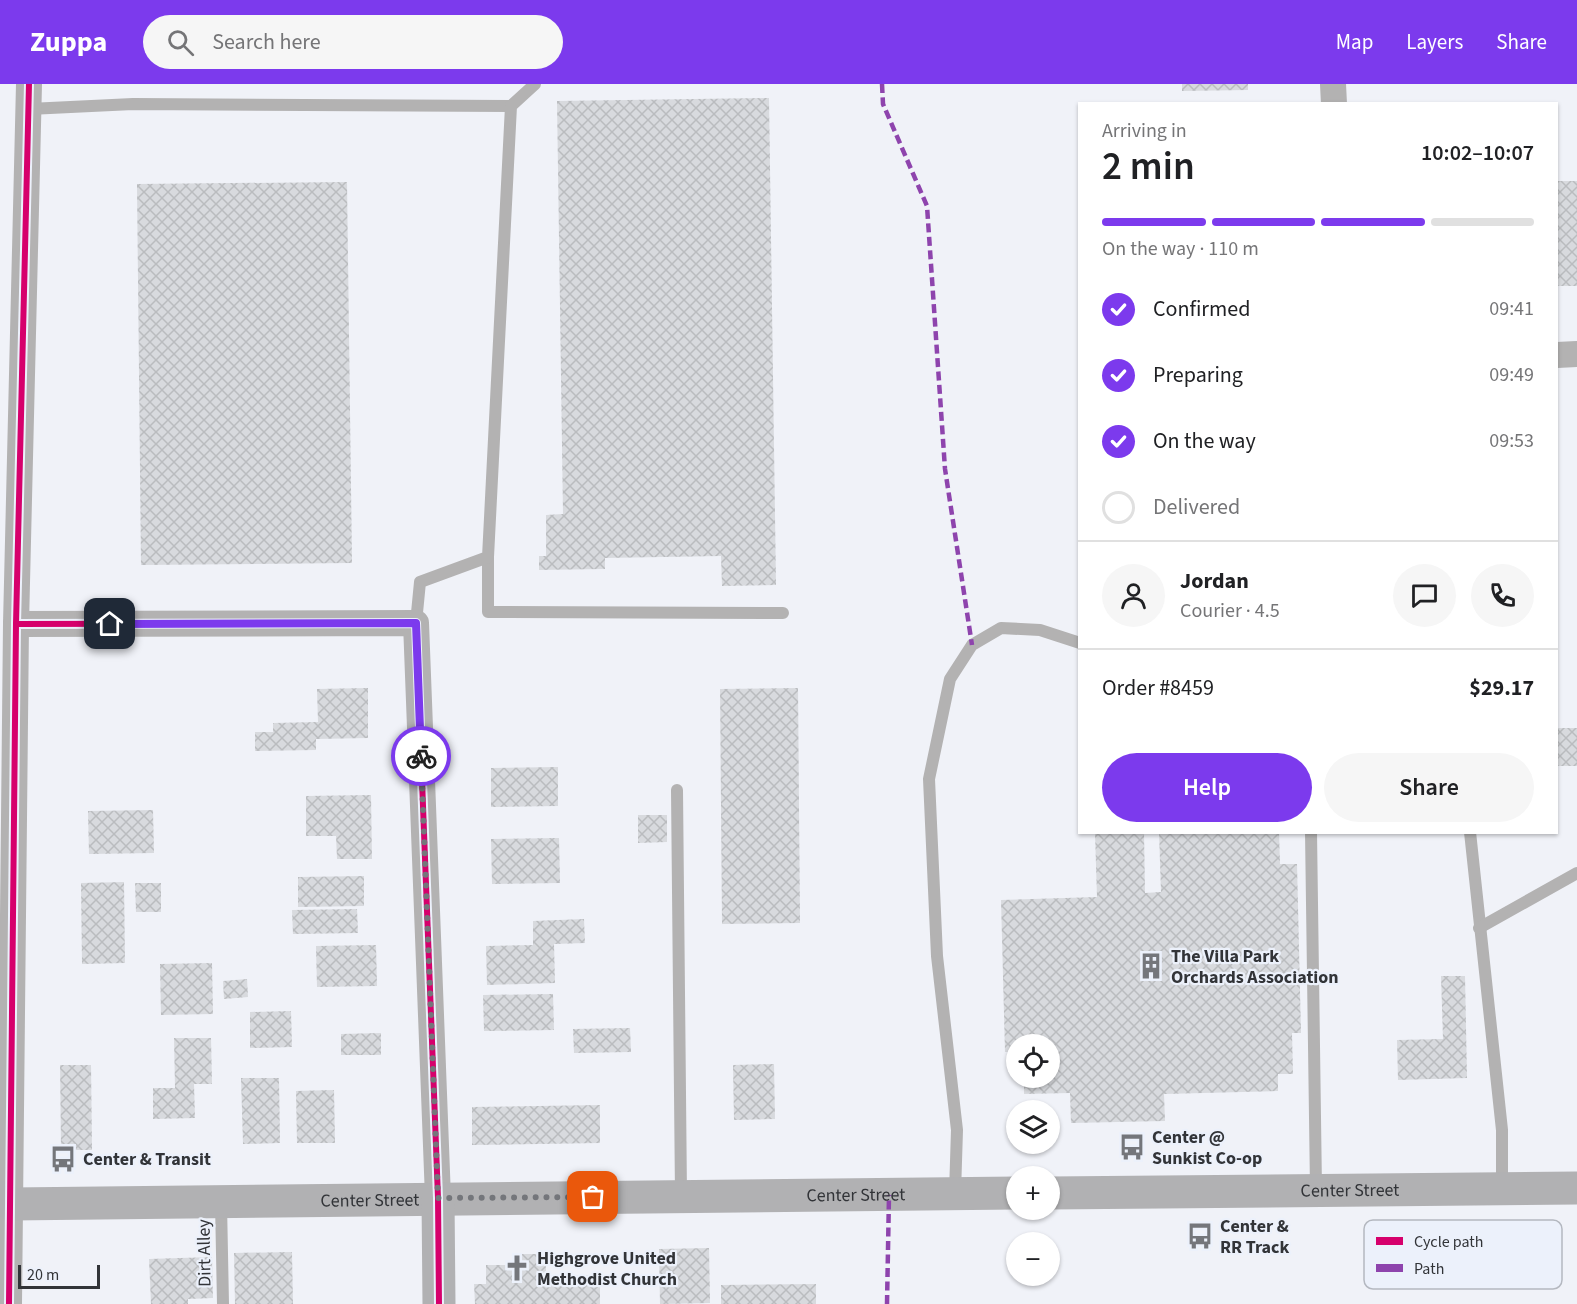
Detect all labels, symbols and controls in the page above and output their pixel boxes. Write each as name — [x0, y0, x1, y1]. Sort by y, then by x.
search box — [143, 15, 563, 69]
text: Zuppa — [30, 22, 107, 62]
icon: search — [164, 26, 197, 59]
text: Search here — [212, 26, 321, 58]
text: Map — [1336, 27, 1373, 57]
text: Layers — [1406, 27, 1463, 57]
text: Share — [1496, 27, 1547, 57]
text: Arriving in — [1102, 117, 1187, 145]
text: 10:02–10:07 — [1421, 137, 1534, 169]
text: 2 min — [1102, 139, 1195, 195]
text: On the way · 110 m — [1102, 235, 1259, 263]
icon: check — [1102, 293, 1135, 326]
text: Confirmed — [1153, 293, 1250, 325]
text: 09:41 — [1489, 295, 1534, 323]
icon: check — [1102, 359, 1135, 392]
text: Preparing — [1153, 359, 1243, 391]
text: 09:49 — [1489, 361, 1534, 389]
icon: check — [1102, 425, 1135, 458]
text: On the way — [1153, 425, 1256, 457]
text: 09:53 — [1489, 427, 1534, 455]
text: Delivered — [1153, 491, 1240, 523]
button: person — [1102, 564, 1165, 627]
button: chat — [1393, 564, 1456, 627]
button: phone — [1471, 564, 1534, 627]
text: Jordan — [1180, 565, 1249, 597]
text: Courier · 4.5 — [1180, 597, 1280, 625]
pin — [84, 598, 135, 649]
icon: home — [93, 607, 126, 640]
text: Order #8459 — [1102, 672, 1214, 704]
text: $29.17 — [1469, 672, 1534, 704]
courier — [391, 726, 451, 786]
icon: bike — [405, 740, 438, 773]
button: Help — [1102, 753, 1312, 822]
button: Share — [1324, 753, 1534, 822]
place label: The Villa Park Orchards Association — [1171, 944, 1339, 990]
building icon: The Villa Park Orchards Association — [1136, 951, 1166, 981]
map controls — [1006, 1034, 1060, 1286]
button: locate — [1006, 1034, 1060, 1088]
button: layers — [1006, 1100, 1060, 1154]
place label: Center @ Sunkist Co-op — [1152, 1125, 1262, 1171]
bus stop icon: Center @ Sunkist Co-op — [1117, 1132, 1147, 1162]
bus stop icon: Center & Transit — [48, 1144, 78, 1174]
place label: Center & Transit — [83, 1147, 211, 1172]
button: + — [1006, 1166, 1060, 1220]
pin — [567, 1171, 618, 1222]
street label: Center Street — [1300, 1178, 1400, 1204]
icon: bag — [576, 1180, 609, 1213]
street label: Center Street — [806, 1182, 905, 1208]
street label: Center Street — [320, 1188, 420, 1214]
place label: Center & RR Track — [1220, 1214, 1289, 1260]
street label: Dirt Alley — [191, 1218, 218, 1287]
legend — [1364, 1220, 1562, 1289]
bus stop icon: Center & RR Track — [1185, 1221, 1215, 1251]
text: Cycle path — [1414, 1231, 1483, 1253]
button: − — [1006, 1232, 1060, 1286]
place label: Highgrove United Methodist Church — [537, 1246, 677, 1292]
church icon: Highgrove United Methodist Church — [502, 1253, 532, 1283]
text: Path — [1414, 1258, 1444, 1280]
scale bar — [18, 1262, 100, 1290]
text: 20 m — [27, 1264, 59, 1286]

